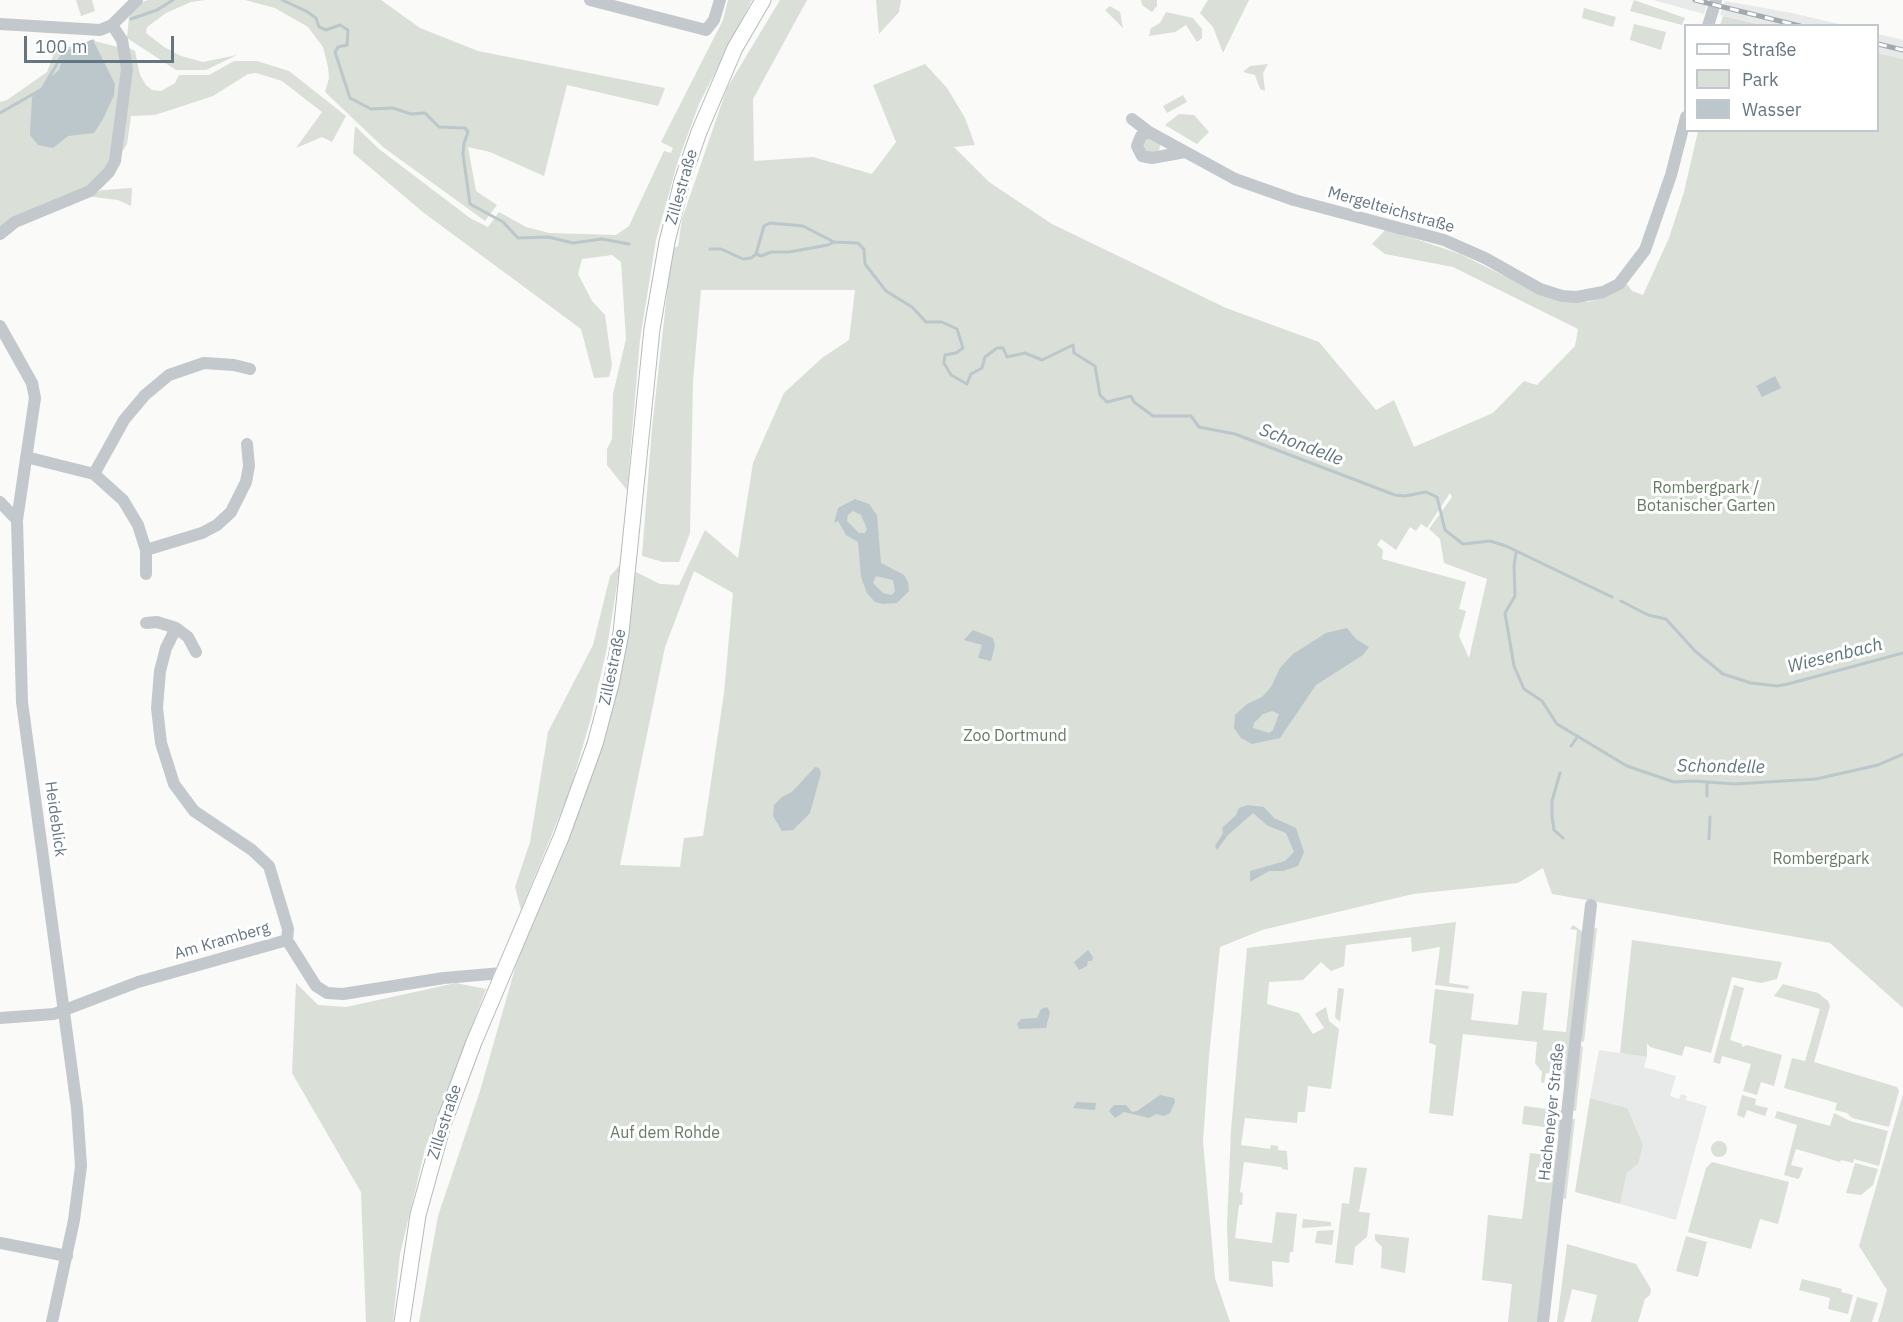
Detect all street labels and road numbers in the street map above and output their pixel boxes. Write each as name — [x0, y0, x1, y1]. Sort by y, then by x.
street label: Zillestraße — [662, 147, 702, 227]
street label: Mergelteichstraße — [1325, 183, 1457, 237]
street label: Zillestraße — [596, 627, 630, 707]
street label: Heideblick — [40, 780, 70, 858]
street label: Am Kramberg — [172, 918, 272, 964]
street label: Hacheneyer Straße — [1535, 1042, 1569, 1182]
street label: Zillestraße — [424, 1082, 466, 1162]

